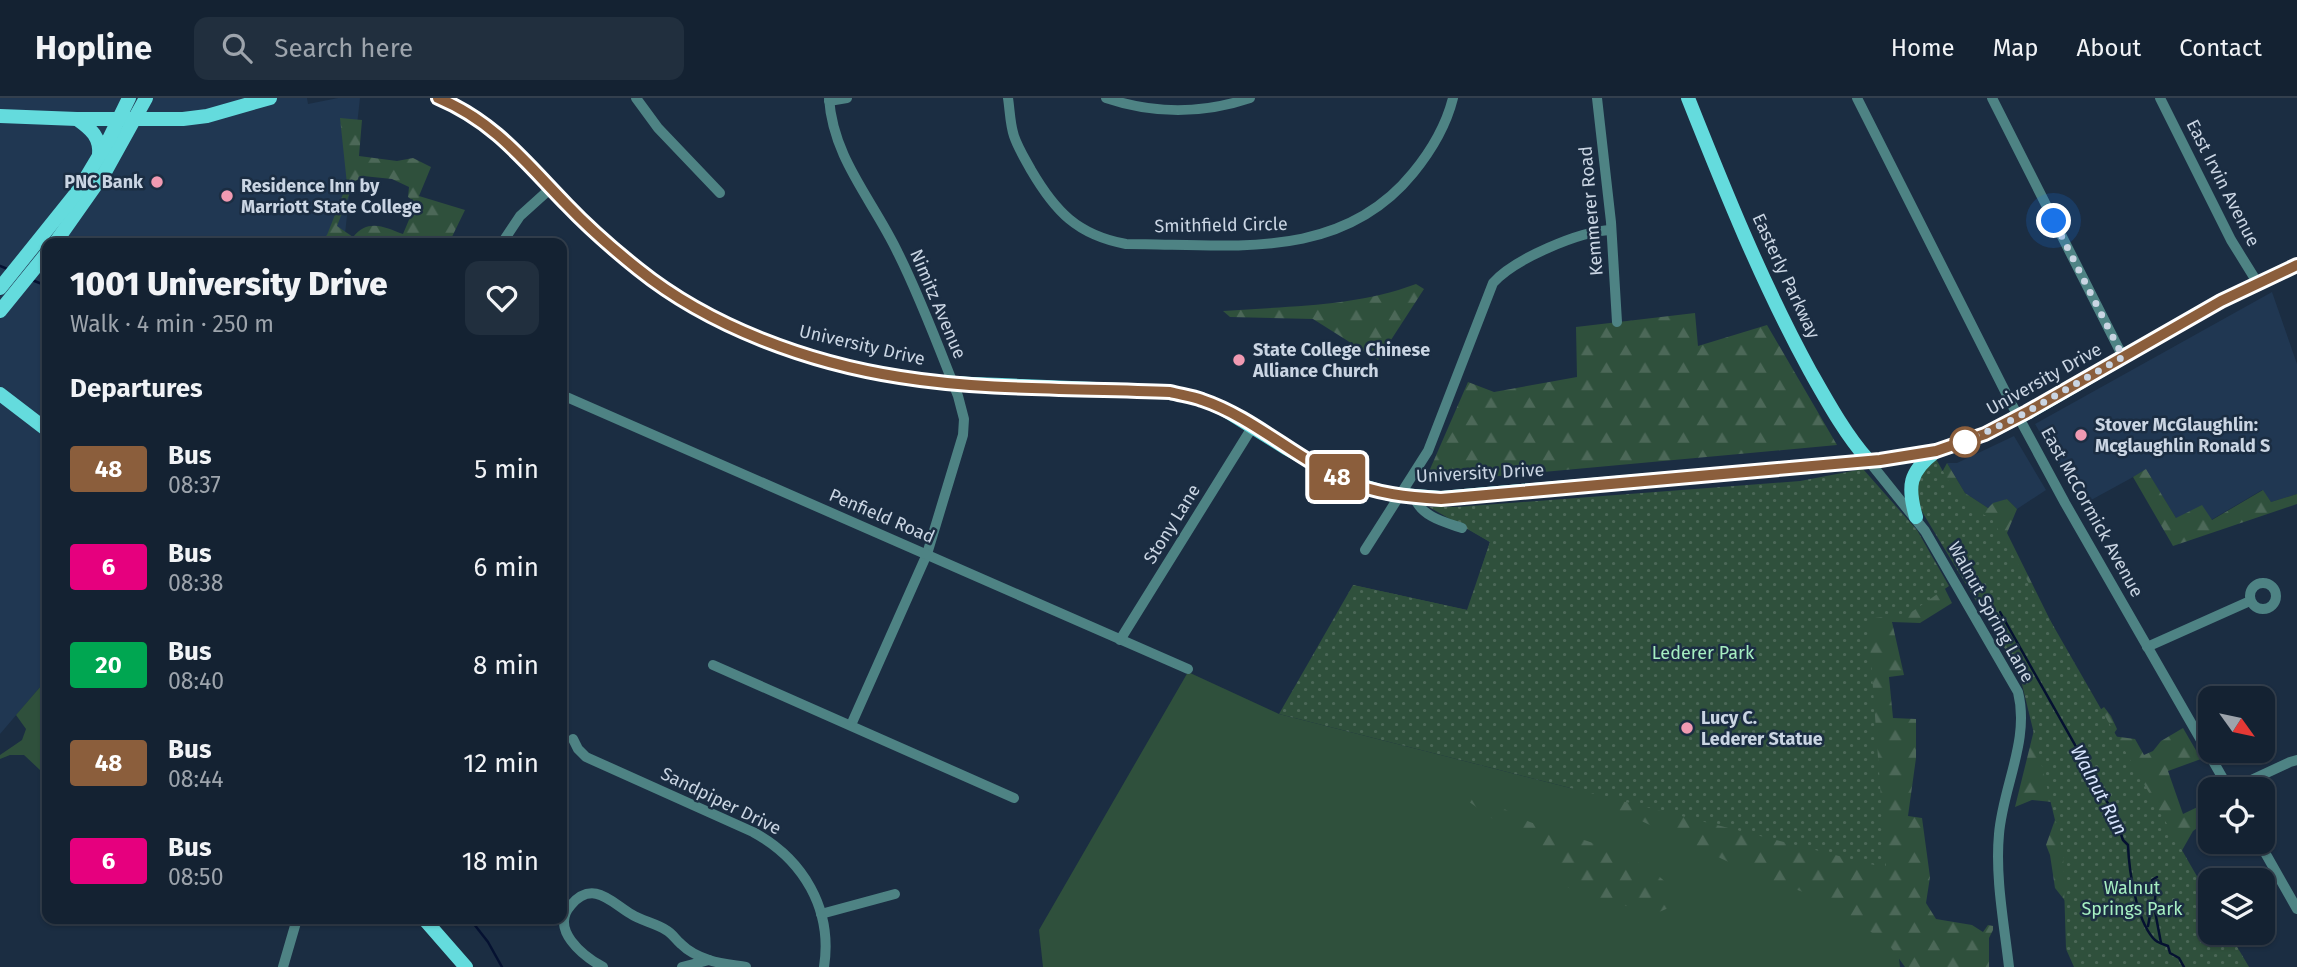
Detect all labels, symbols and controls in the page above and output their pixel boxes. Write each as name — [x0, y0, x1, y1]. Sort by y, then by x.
search box — [194, 17, 684, 80]
text: Hopline — [35, 28, 152, 68]
icon: search — [218, 29, 256, 67]
text: Search here — [274, 33, 413, 64]
text: Home — [1891, 34, 1955, 62]
text: Map — [1993, 34, 2039, 62]
text: About — [2077, 34, 2141, 62]
text: Contact — [2179, 34, 2262, 62]
street label: East Irvin Avenue — [2181, 116, 2265, 250]
street label: Kemmerer Road — [1574, 145, 1608, 277]
place label: PNC Bank — [64, 171, 144, 193]
marker: PNC Bank — [149, 174, 165, 190]
place label: Residence Inn by Marriott State College — [241, 175, 421, 218]
marker: Residence Inn by Marriott State College — [219, 188, 235, 204]
your location — [2036, 203, 2071, 238]
street label: Easterly Parkway — [1747, 210, 1825, 342]
street label: Smithfield Circle — [1154, 213, 1288, 237]
street label: Nimitz Avenue — [905, 246, 971, 362]
button: heart — [465, 261, 539, 335]
text: 1001 University Drive — [70, 264, 388, 304]
text: Walk · 4 min · 250 m — [70, 310, 274, 338]
street label: University Drive — [797, 320, 927, 370]
street label: University Drive — [1982, 338, 2106, 420]
place label: State College Chinese Alliance Church — [1252, 339, 1430, 382]
marker: State College Chinese Alliance Church — [1231, 352, 1247, 368]
text: Departures — [70, 373, 203, 404]
place label: Stover McGlaughlin: Mcglaughlin Ronald S — [2095, 414, 2270, 457]
street label: East McCormick Avenue — [2036, 423, 2148, 601]
unlabelled marker — [1950, 427, 1980, 457]
marker: Stover McGlaughlin: Mcglaughlin Ronald S — [2073, 427, 2089, 443]
text: Bus — [168, 440, 211, 471]
text: 5 min — [474, 454, 539, 485]
line badge: 48 — [1306, 454, 1368, 500]
text: 48 — [95, 455, 122, 483]
street label: University Drive — [1415, 459, 1545, 487]
text: 48 — [1323, 463, 1351, 491]
text: 08:37 — [168, 471, 221, 499]
street label: Stony Lane — [1139, 480, 1205, 568]
street label: Penfield Road — [826, 484, 938, 548]
text: Bus — [168, 538, 211, 569]
street label: Walnut Spring Lane — [1943, 538, 2039, 686]
text: 6 min — [473, 552, 539, 583]
text: 6 — [102, 553, 115, 581]
text: 08:38 — [168, 569, 223, 597]
text: Bus — [168, 636, 211, 667]
park label: Lederer Park — [1652, 642, 1755, 664]
text: 8 min — [473, 650, 539, 681]
text: 20 — [95, 651, 122, 679]
text: 08:40 — [168, 667, 224, 695]
north arrow — [2198, 686, 2275, 763]
map controls — [2198, 686, 2275, 945]
place label: Lucy C. Lederer Statue — [1701, 707, 1823, 750]
marker: Lucy C. Lederer Statue — [1679, 720, 1695, 736]
text: Bus — [168, 734, 211, 765]
water label: Walnut Run — [2066, 741, 2132, 839]
text: 12 min — [463, 748, 539, 779]
text: 48 — [95, 749, 122, 777]
street label: Sandpiper Drive — [657, 762, 785, 840]
text: 08:44 — [168, 765, 223, 793]
button: locate — [2198, 777, 2275, 854]
text: Bus — [168, 832, 211, 863]
text: 18 min — [462, 846, 539, 877]
text: 6 — [102, 847, 115, 875]
text: 08:50 — [168, 863, 223, 891]
button: layers — [2198, 868, 2275, 945]
park label: Walnut Springs Park — [2082, 877, 2183, 920]

